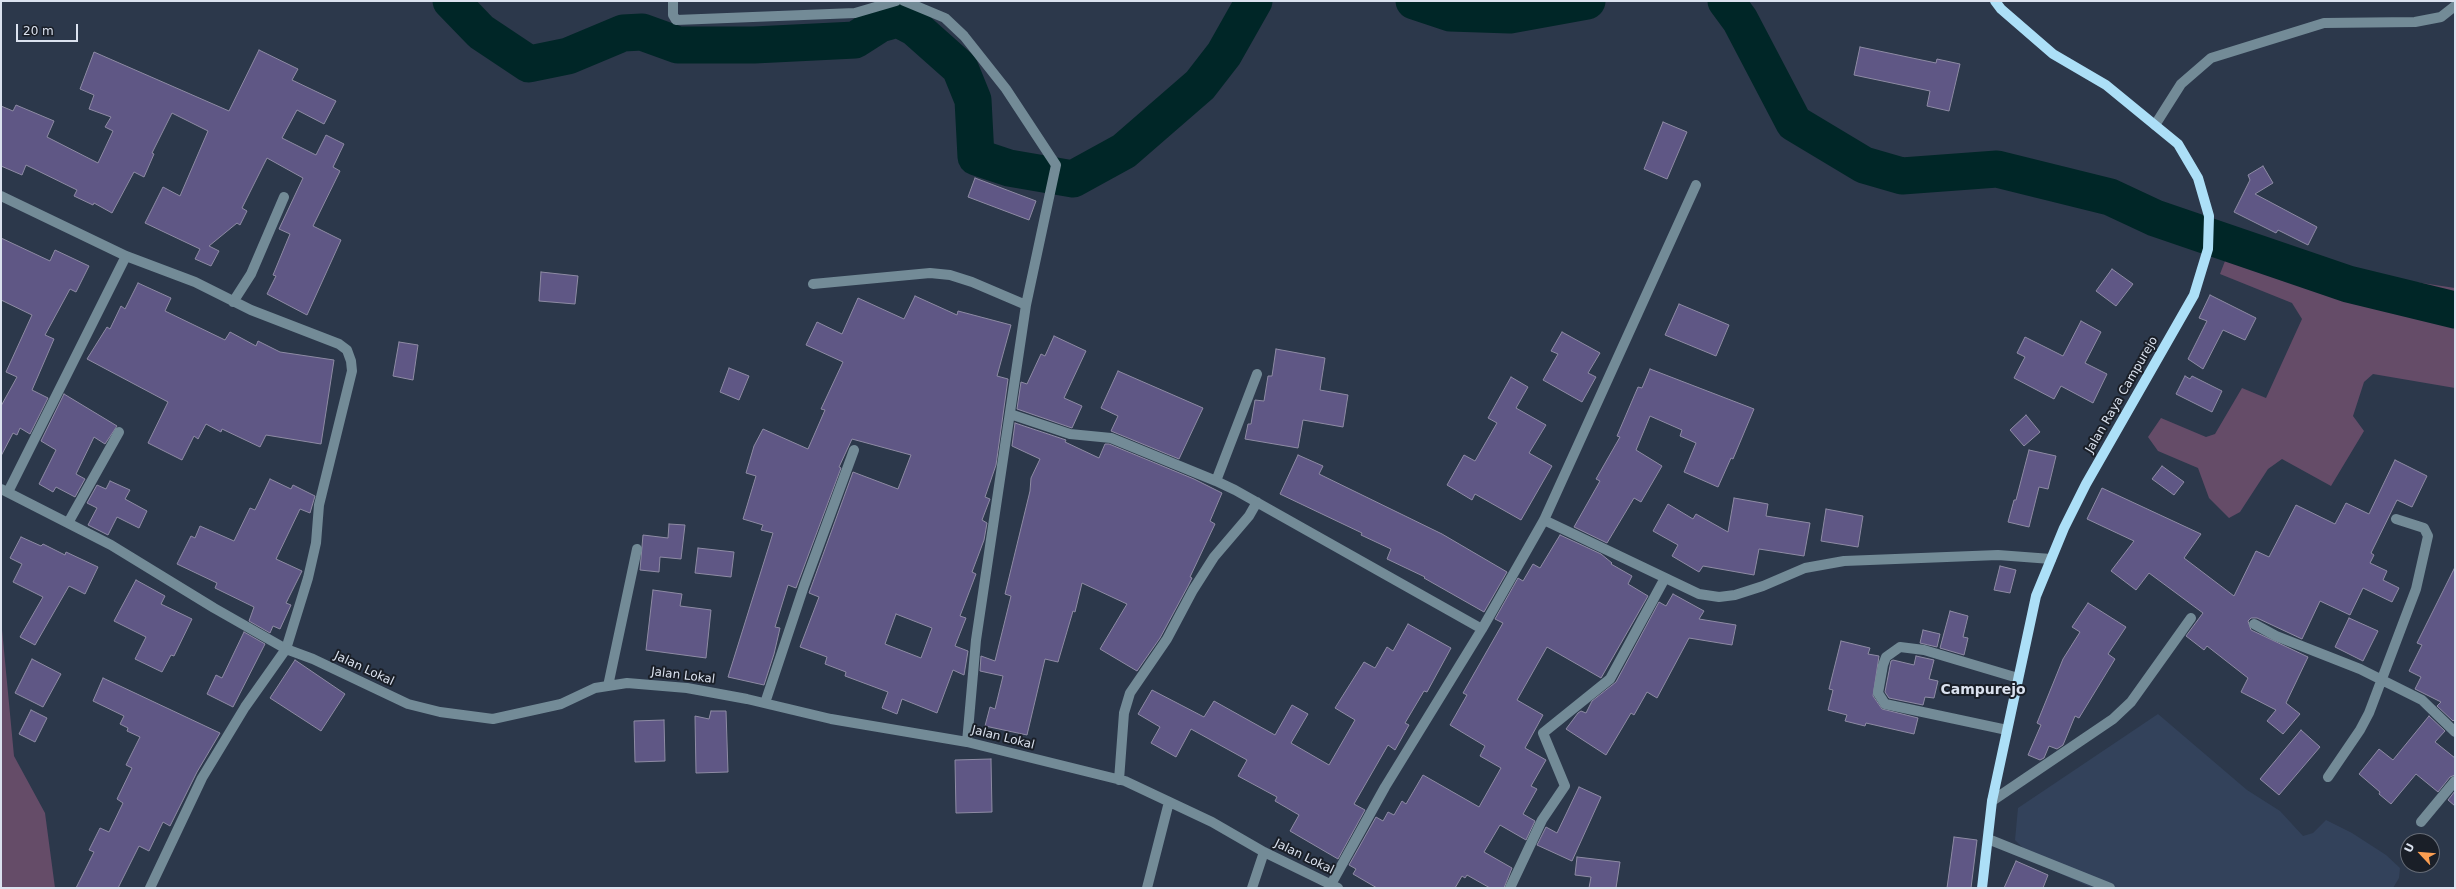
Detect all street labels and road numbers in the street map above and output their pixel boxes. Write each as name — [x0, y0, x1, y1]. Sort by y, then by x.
street label: Jalan Raya Campurejo — [2083, 334, 2161, 456]
street label: Jalan Lokal — [332, 649, 396, 689]
street label: Jalan Lokal — [650, 665, 716, 687]
street label: Jalan Lokal — [970, 723, 1036, 753]
street label: Jalan Lokal — [1272, 836, 1336, 878]

